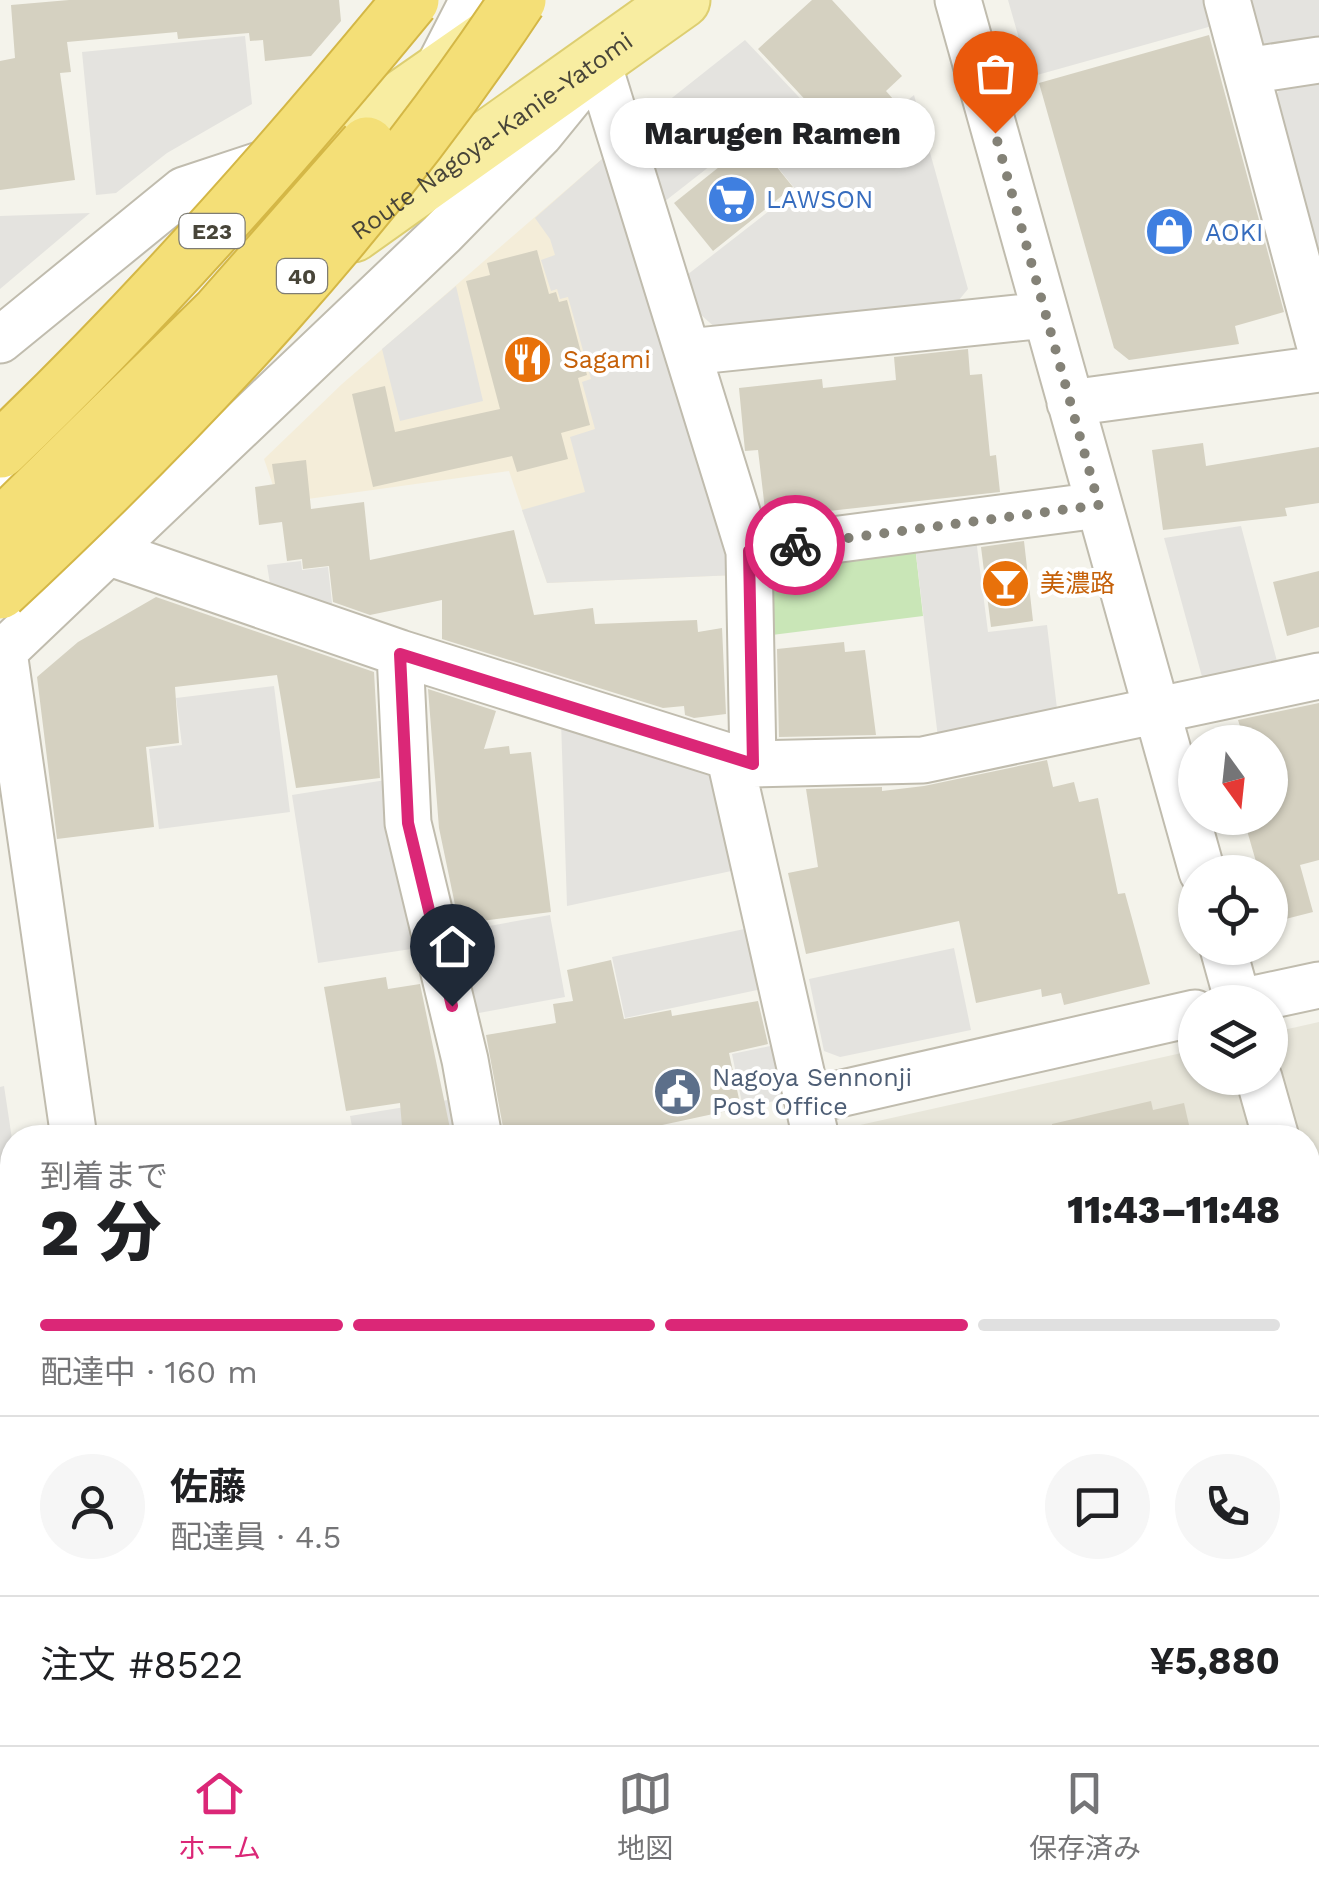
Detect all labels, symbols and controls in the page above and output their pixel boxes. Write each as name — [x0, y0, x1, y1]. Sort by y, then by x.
street label: Route Nagoya-Kanie-Yatomi — [345, 25, 638, 245]
pin — [953, 31, 1038, 134]
icon: bag — [968, 46, 1023, 101]
callout: Marugen Ramen — [610, 98, 935, 168]
text: Marugen Ramen — [644, 114, 901, 152]
supermarket icon: LAWSON — [705, 173, 757, 225]
place label: LAWSON — [766, 185, 873, 214]
shop icon: AOKI — [1144, 206, 1196, 258]
road number: E23 — [180, 214, 244, 248]
place label: AOKI — [1205, 218, 1263, 247]
road number: 40 — [277, 259, 327, 293]
restaurant icon: Sagami — [502, 333, 554, 385]
place label: Sagami — [563, 345, 651, 374]
courier — [745, 495, 845, 595]
icon: bike — [768, 518, 823, 573]
bar icon: 美濃路 — [979, 557, 1031, 609]
place label: 美濃路 — [1040, 569, 1115, 598]
north arrow — [1178, 725, 1288, 835]
map controls — [1178, 725, 1288, 1095]
button: locate — [1178, 855, 1288, 965]
pin — [410, 904, 495, 1007]
icon: home — [425, 919, 480, 974]
button: layers — [1178, 985, 1288, 1095]
place label: Nagoya Sennonji Post Office — [712, 1063, 912, 1121]
public building icon: Nagoya Sennonji Post Office — [651, 1065, 703, 1117]
text: 到着まで — [40, 1157, 168, 1195]
text: 11:43–11:48 — [1067, 1188, 1280, 1232]
text: 2 分 — [40, 1195, 161, 1271]
text: 配達中 · 160 m — [40, 1353, 258, 1391]
button: person — [40, 1454, 145, 1559]
button: chat — [1045, 1454, 1150, 1559]
button: phone — [1175, 1454, 1280, 1559]
text: 佐藤 — [170, 1465, 246, 1509]
text: 配達員 · 4.5 — [170, 1518, 341, 1556]
text: ¥5,880 — [1149, 1639, 1280, 1683]
text: 注文 #8522 — [40, 1643, 243, 1687]
tab: ホーム — [178, 1766, 261, 1866]
tab: 地図 — [617, 1766, 673, 1866]
tab: 保存済み — [1029, 1766, 1141, 1866]

